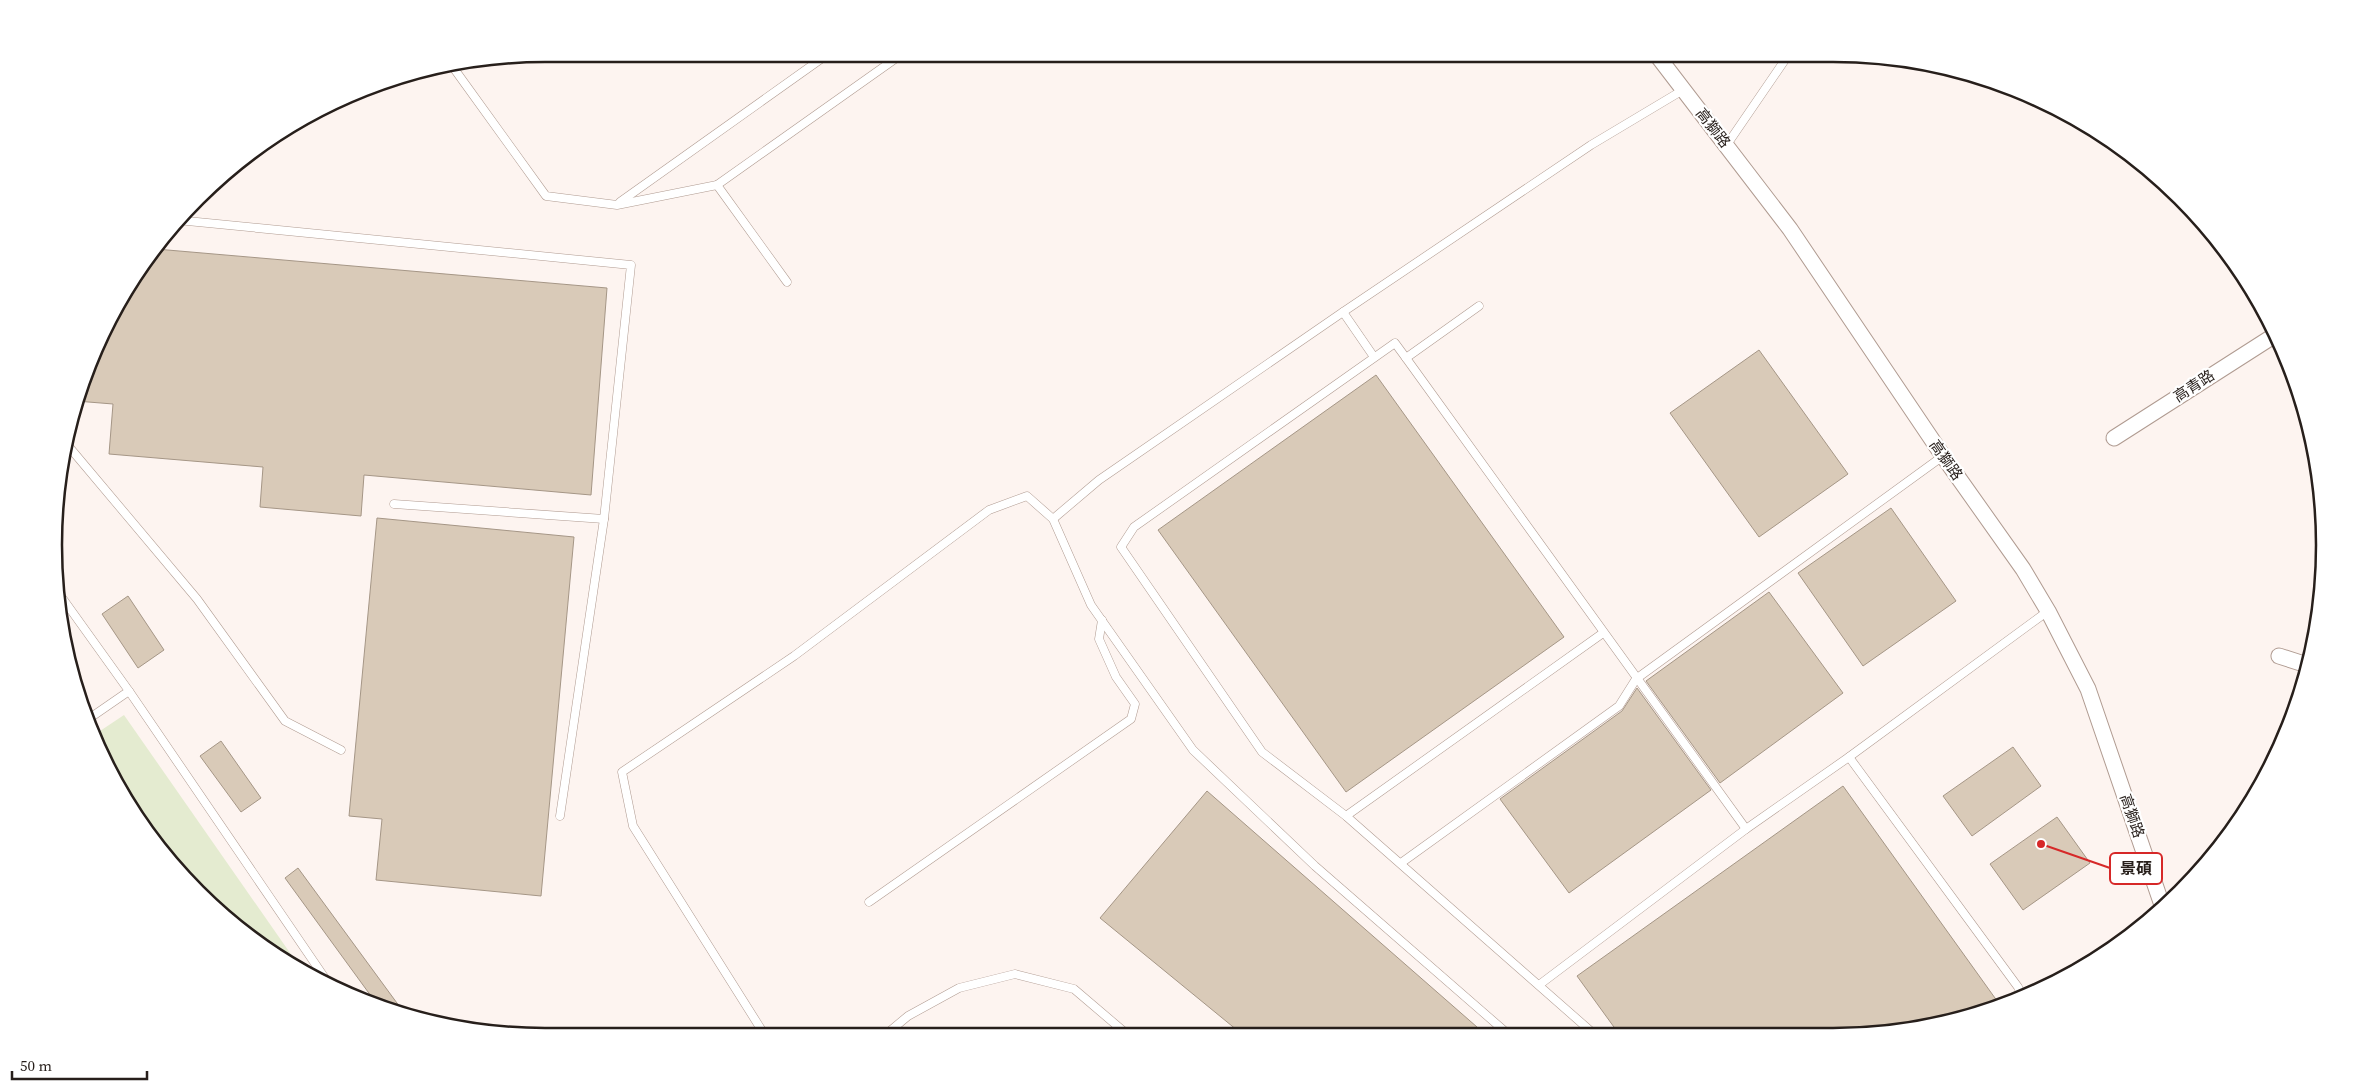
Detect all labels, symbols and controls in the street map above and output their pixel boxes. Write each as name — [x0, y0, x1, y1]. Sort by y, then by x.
street label: 高獅路 — [1691, 103, 1736, 152]
street label: 高青路 — [2169, 365, 2218, 407]
street label: 高獅路 — [1925, 435, 1968, 484]
street label: 高獅路 — [2115, 791, 2150, 841]
callout: 景碩 — [2110, 853, 2162, 884]
text: 景碩 — [2120, 857, 2152, 879]
scale bar — [12, 1048, 148, 1080]
text: 50 m — [20, 1055, 52, 1076]

